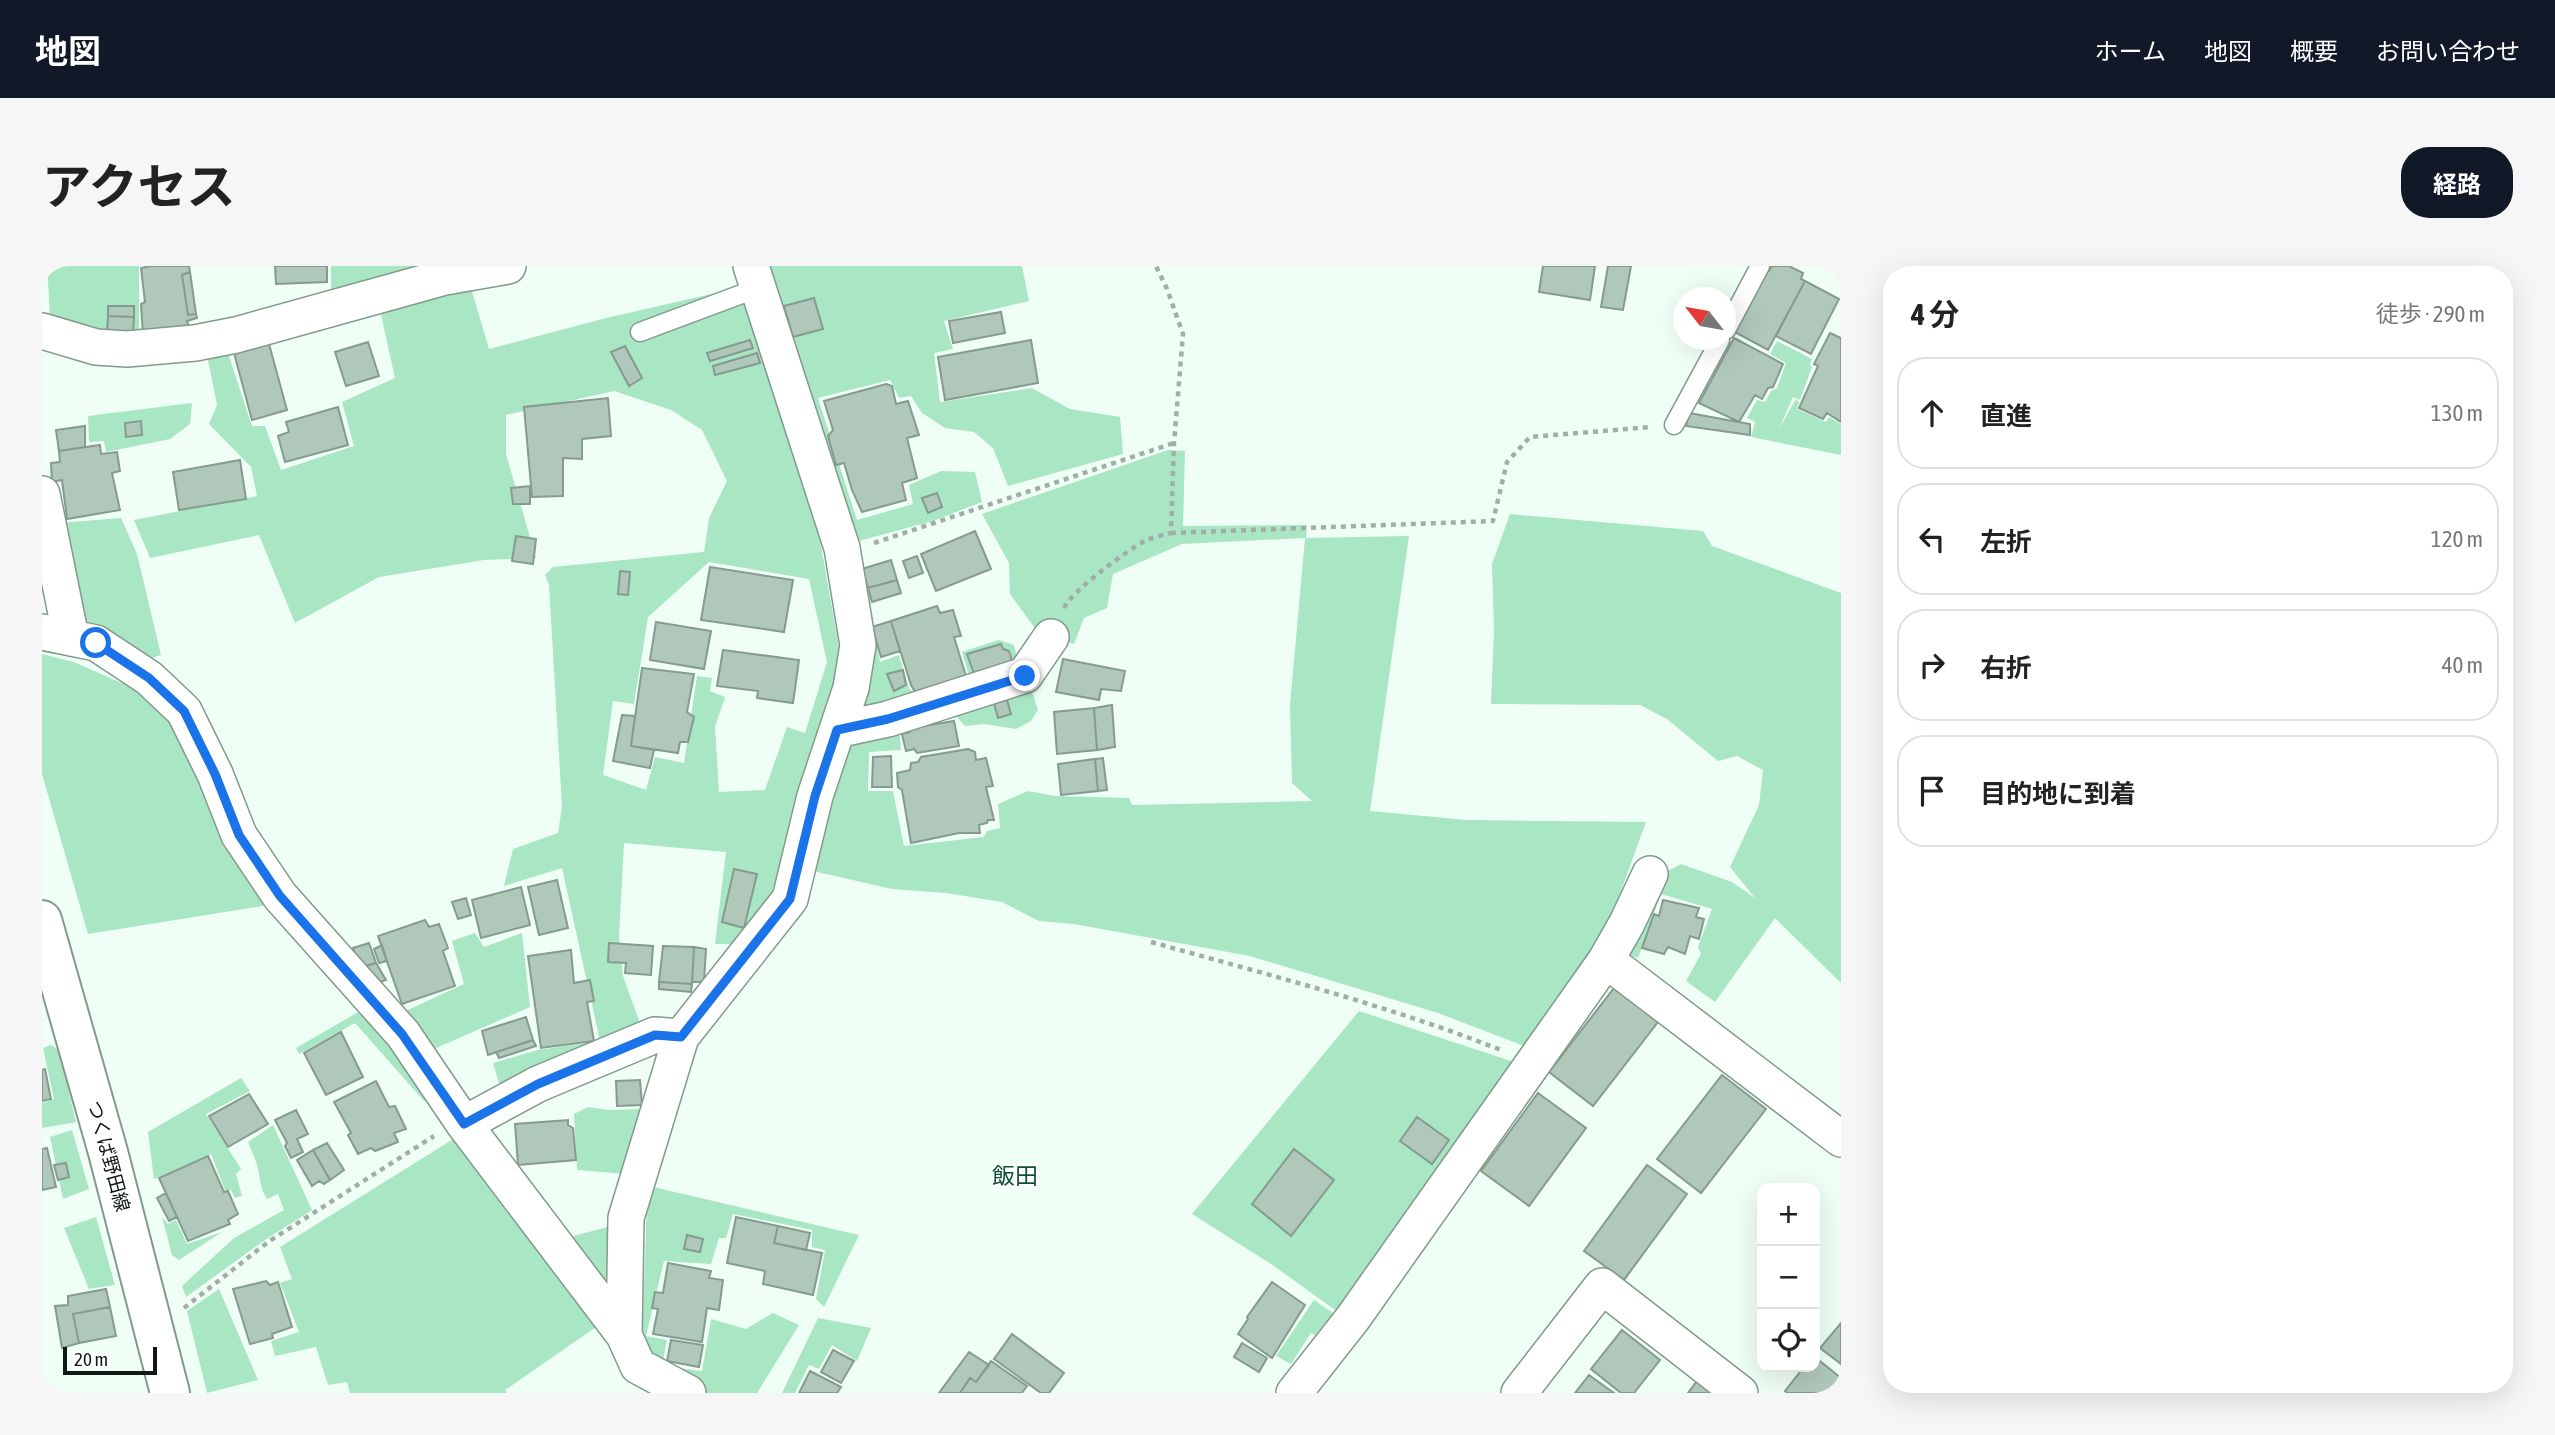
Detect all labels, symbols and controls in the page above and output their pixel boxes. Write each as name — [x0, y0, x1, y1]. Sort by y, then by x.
text: 地図 — [35, 32, 101, 70]
text: ホーム — [2095, 38, 2166, 65]
text: 地図 — [2204, 38, 2252, 65]
text: 概要 — [2290, 38, 2338, 65]
text: お問い合わせ — [2376, 38, 2520, 65]
button: 経路 — [2401, 147, 2513, 218]
text: アクセス — [42, 158, 236, 214]
north arrow — [1673, 287, 1736, 350]
text: 4 分 — [1911, 297, 1959, 331]
text: 徒歩 · 290 m — [2376, 301, 2485, 327]
icon: ahead — [1913, 394, 1951, 432]
text: 130 m — [2431, 400, 2483, 426]
text: 直進 — [1980, 401, 2032, 431]
icon: left — [1913, 520, 1951, 558]
text: 120 m — [2431, 526, 2483, 552]
text: 左折 — [1980, 527, 2032, 557]
route start — [80, 627, 111, 658]
icon: right — [1913, 646, 1951, 684]
text: 40 m — [2442, 652, 2483, 678]
text: 右折 — [1980, 653, 2032, 683]
route end — [1009, 660, 1040, 691]
icon: arrive — [1913, 772, 1951, 810]
text: 目的地に到着 — [1980, 779, 2136, 809]
street label: つくば野田線 — [84, 1098, 134, 1214]
district label: 飯田 — [992, 1163, 1038, 1189]
map controls — [1757, 1183, 1820, 1372]
button: + — [1757, 1183, 1820, 1246]
button: − — [1757, 1246, 1820, 1309]
button: locate — [1757, 1309, 1820, 1372]
scale bar — [63, 1344, 158, 1376]
text: 20 m — [74, 1348, 108, 1370]

